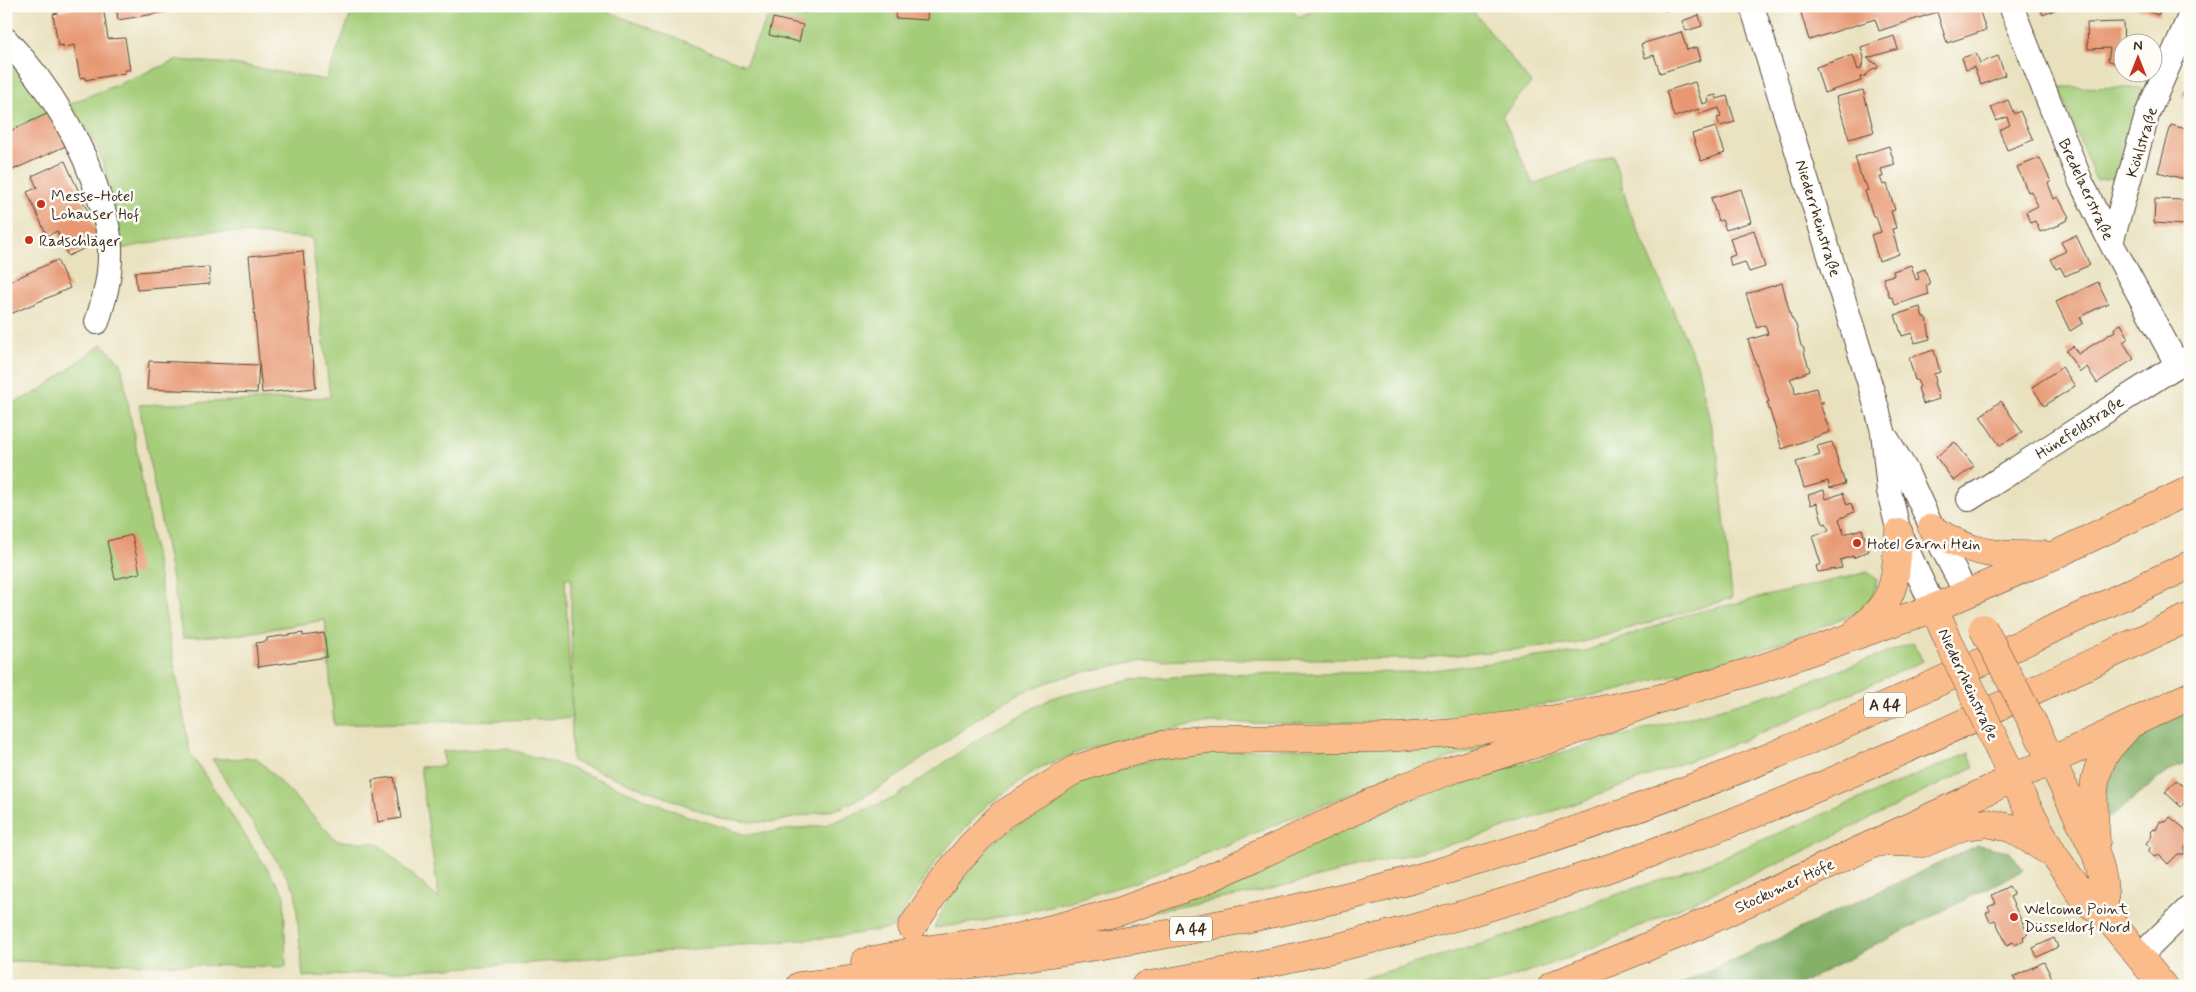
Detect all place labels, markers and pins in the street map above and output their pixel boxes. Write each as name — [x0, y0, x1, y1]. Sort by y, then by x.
place label: Messe-Hotel Lohauser Hof — [51, 186, 139, 225]
marker: Messe-Hotel Lohauser Hof — [35, 198, 47, 210]
place label: Radschläger — [39, 231, 121, 252]
marker: Radschläger — [23, 234, 35, 246]
place label: Hotel Garni Hein — [1867, 534, 1980, 555]
marker: Hotel Garni Hein — [1851, 537, 1863, 549]
place label: Welcome Point Düsseldorf Nord — [2024, 899, 2130, 938]
marker: Welcome Point Düsseldorf Nord — [2008, 911, 2020, 923]

